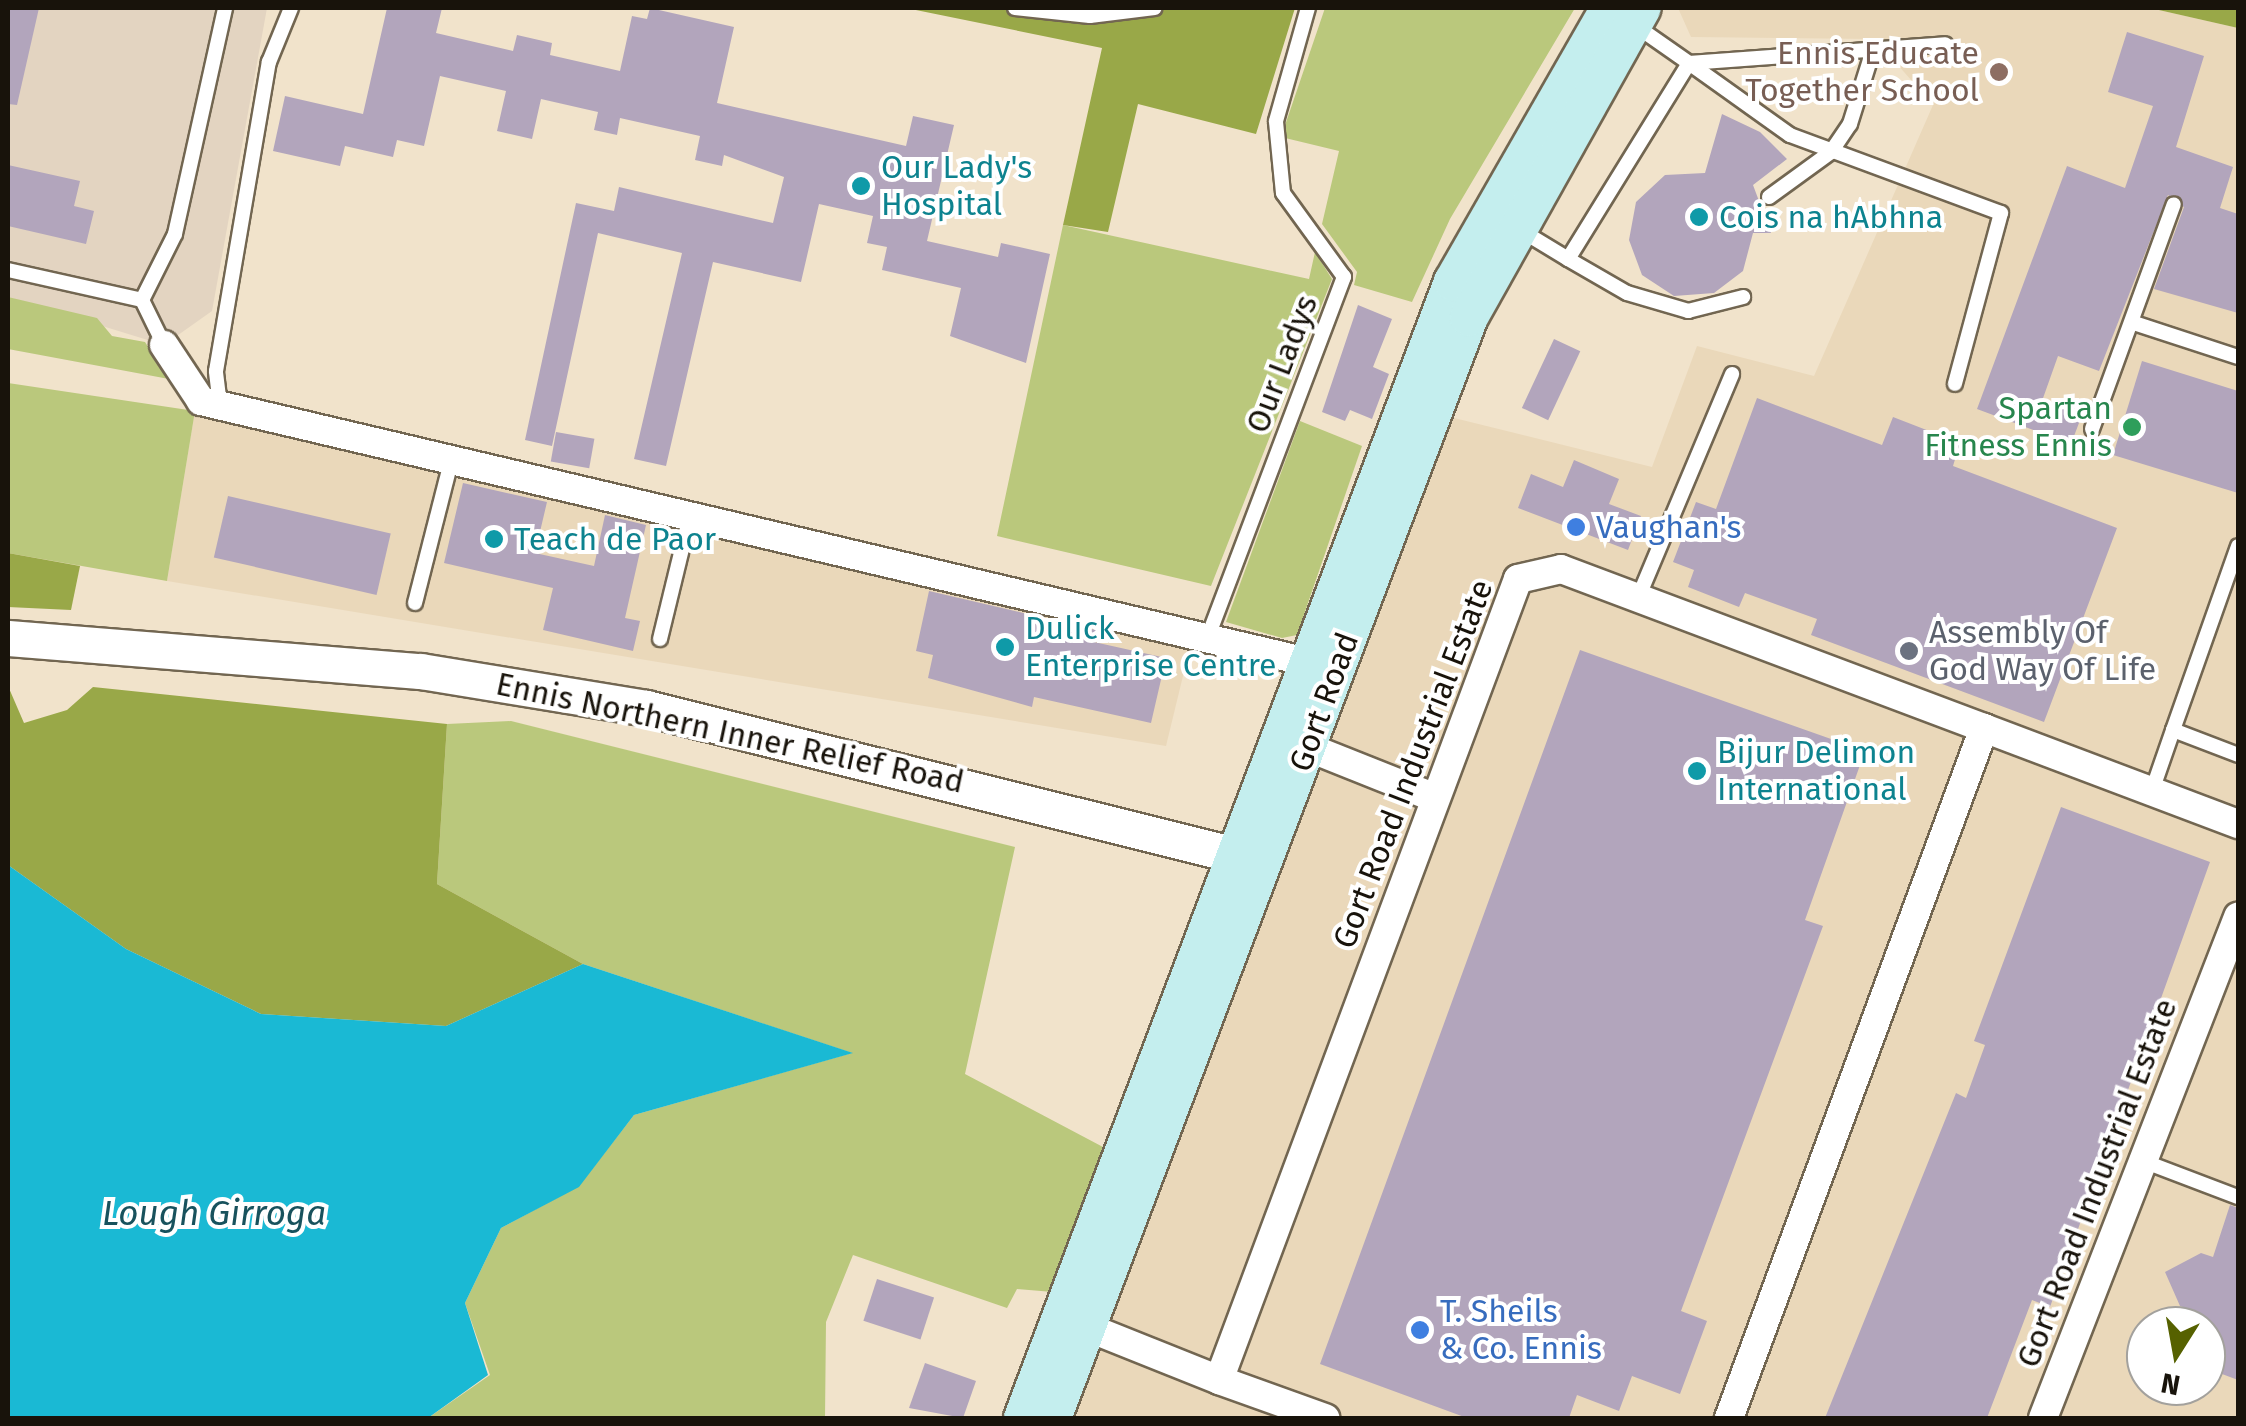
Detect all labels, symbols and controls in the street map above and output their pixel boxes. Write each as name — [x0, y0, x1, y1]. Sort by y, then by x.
place label: Ennis Educate Together School — [1745, 35, 1979, 110]
marker: Ennis Educate Together School — [1988, 61, 2010, 83]
place label: Our Lady's Hospital — [881, 149, 1032, 224]
marker: Our Lady's Hospital — [850, 175, 872, 197]
place label: Cois na hAbhna — [1719, 198, 1943, 236]
marker: Cois na hAbhna — [1688, 206, 1710, 228]
street label: Our Ladys — [1238, 290, 1326, 438]
place label: Spartan Fitness Ennis — [1924, 390, 2112, 465]
marker: Spartan Fitness Ennis — [2121, 416, 2143, 438]
place label: Vaughan's — [1596, 508, 1741, 546]
marker: Vaughan's — [1565, 516, 1587, 538]
place label: Teach de Paor — [514, 520, 716, 558]
marker: Teach de Paor — [483, 528, 505, 550]
street label: Gort Road Industrial Estate — [1325, 574, 1501, 954]
place label: Dulick Enterprise Centre — [1025, 610, 1277, 685]
place label: Assembly Of God Way Of Life — [1929, 614, 2156, 689]
street label: Gort Road — [1281, 627, 1367, 777]
marker: Dulick Enterprise Centre — [994, 636, 1016, 658]
marker: Assembly Of God Way Of Life — [1898, 640, 1920, 662]
street label: Ennis Northern Inner Relief Road — [493, 665, 967, 801]
place label: Bijur Delimon International — [1717, 734, 1915, 809]
marker: Bijur Delimon International — [1686, 760, 1708, 782]
street label: Gort Road Industrial Estate — [2009, 993, 2185, 1373]
water label: Lough Girroga — [102, 1192, 326, 1234]
place label: T. Sheils & Co. Ennis — [1440, 1293, 1602, 1368]
north arrow — [2126, 1306, 2226, 1406]
marker: T. Sheils & Co. Ennis — [1409, 1319, 1431, 1341]
text: N — [2158, 1366, 2183, 1402]

